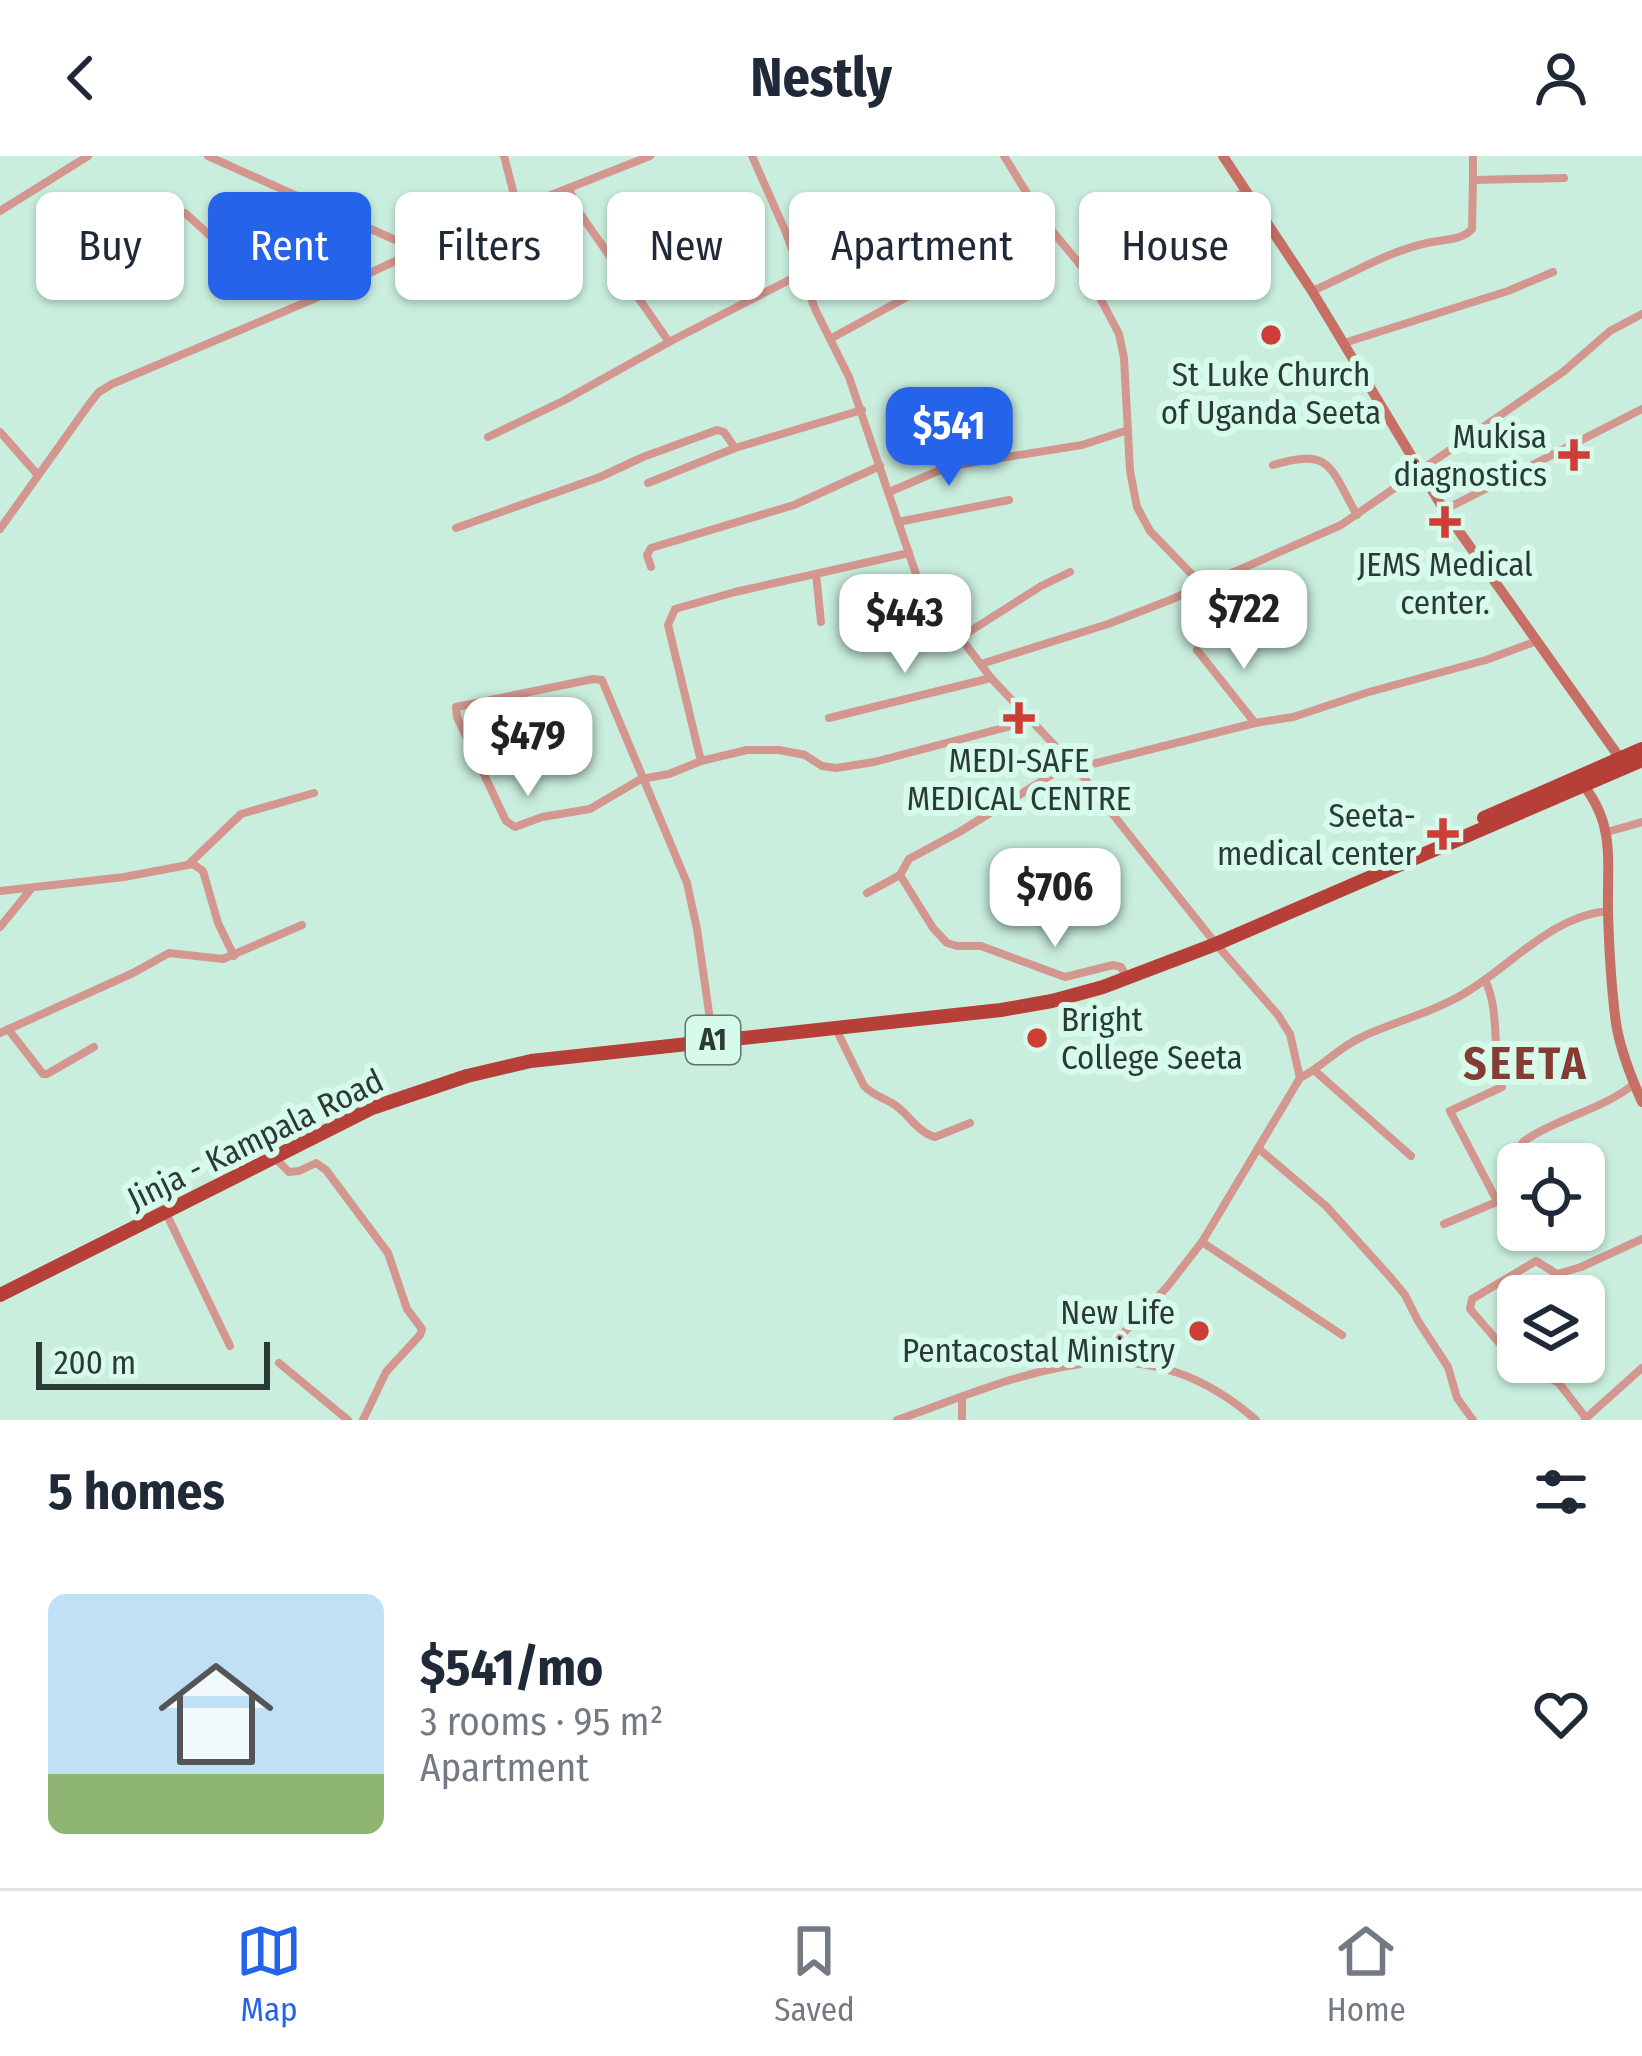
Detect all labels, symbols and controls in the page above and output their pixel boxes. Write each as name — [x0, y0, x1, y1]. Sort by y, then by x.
icon: back — [48, 45, 114, 111]
icon: person — [1528, 45, 1594, 111]
text: Nestly — [750, 46, 892, 110]
chip: Buy — [36, 192, 184, 300]
chip: Rent — [208, 192, 371, 300]
chip: Filters — [395, 192, 583, 300]
chip: New — [607, 192, 765, 300]
chip: Apartment — [789, 192, 1055, 300]
chip: House — [1079, 192, 1271, 300]
marker: St Luke Church of Uganda Seeta — [1258, 322, 1284, 348]
place label: St Luke Church of Uganda Seeta — [1161, 355, 1381, 433]
pin: $541 — [878, 387, 1020, 489]
text: $541 — [913, 403, 985, 449]
place label: Mukisa diagnostics — [1393, 417, 1547, 495]
marker: Mukisa diagnostics — [1558, 439, 1590, 471]
marker: JEMS Medical center. — [1429, 506, 1461, 538]
place label: JEMS Medical center. — [1357, 545, 1533, 623]
pin: $722 — [1173, 570, 1315, 672]
pin: $443 — [834, 574, 976, 676]
text: $722 — [1208, 586, 1280, 632]
text: $443 — [866, 590, 944, 636]
pin: $479 — [457, 697, 599, 799]
marker: MEDI-SAFE MEDICAL CENTRE — [1003, 702, 1035, 734]
text: $479 — [490, 713, 566, 759]
place label: MEDI-SAFE MEDICAL CENTRE — [907, 741, 1131, 819]
place label: Seeta- medical center — [1217, 796, 1416, 874]
marker: Seeta- medical center — [1427, 818, 1459, 850]
pin: $706 — [984, 848, 1126, 950]
text: $706 — [1017, 864, 1093, 910]
place label: Bright College Seeta — [1061, 1000, 1243, 1078]
road number: A1 — [686, 1016, 740, 1064]
marker: Bright College Seeta — [1024, 1025, 1050, 1051]
district label: SEETA — [1463, 1037, 1589, 1091]
street label: Jinja - Kampala Road — [121, 1061, 390, 1219]
map controls — [1497, 1143, 1605, 1383]
button: locate — [1497, 1143, 1605, 1251]
button: layers — [1497, 1275, 1605, 1383]
place label: New Life Pentacostal Ministry — [902, 1293, 1175, 1371]
marker: New Life Pentacostal Ministry — [1186, 1318, 1212, 1344]
scale bar — [36, 1336, 270, 1389]
text: 200 m — [54, 1343, 136, 1383]
icon: filters — [1528, 1459, 1594, 1525]
text: 5 homes — [48, 1461, 225, 1523]
text: $541/mo — [420, 1637, 603, 1699]
icon: home — [144, 1642, 288, 1786]
icon: heart — [1528, 1681, 1594, 1747]
text: 3 rooms · 95 m² — [420, 1699, 663, 1745]
text: Apartment — [420, 1745, 589, 1791]
tab: Map — [236, 1918, 302, 2030]
tab: Saved — [774, 1918, 855, 2030]
tab: Home — [1327, 1918, 1406, 2030]

